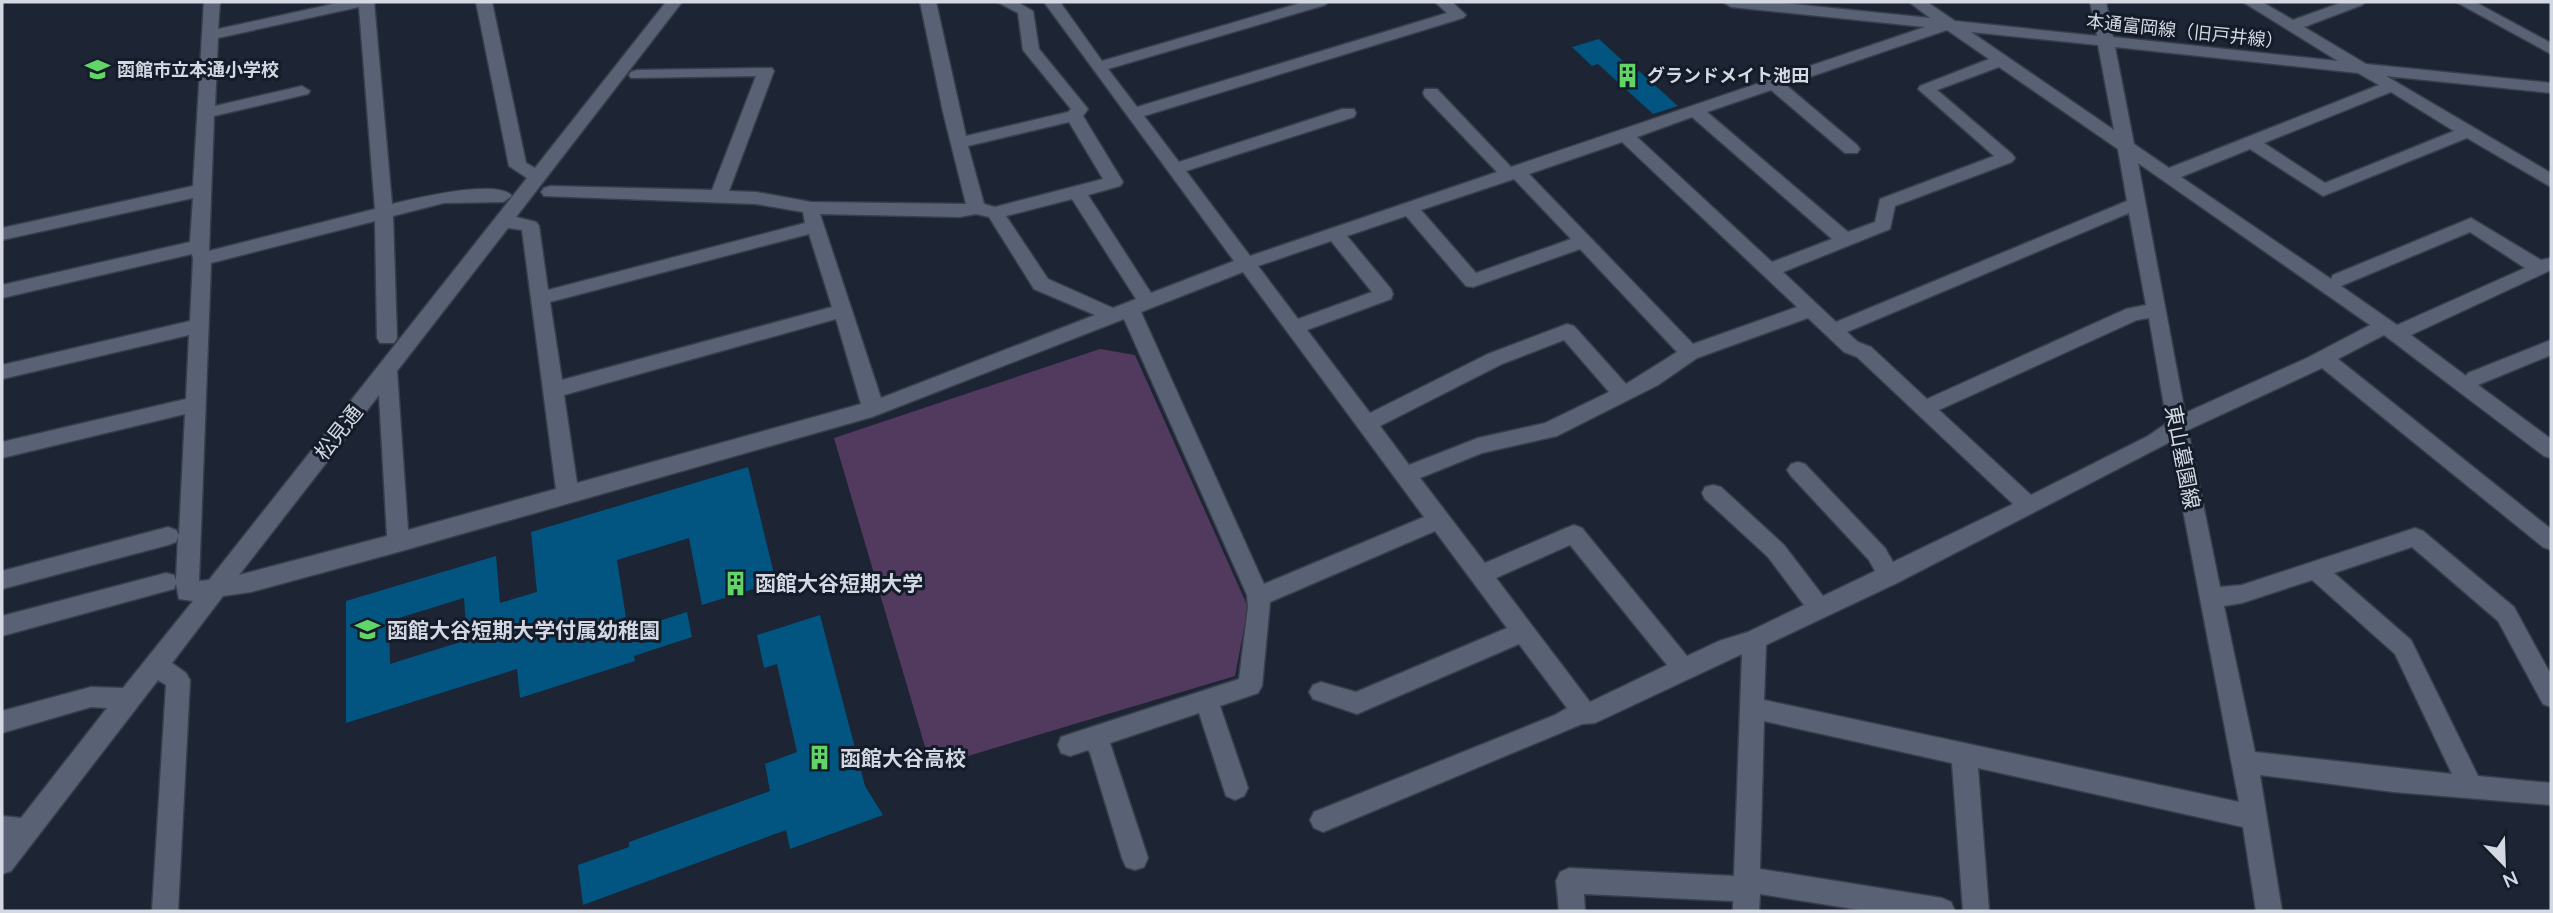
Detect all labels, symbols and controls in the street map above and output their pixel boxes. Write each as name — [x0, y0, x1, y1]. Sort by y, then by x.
street label: 本通富岡線（旧戸井線） — [2085, 9, 2285, 53]
school or university icon: 函館市立本通小学校 — [83, 55, 111, 83]
place label: 函館市立本通小学校 — [117, 58, 279, 81]
building icon: グランドメイト池田 — [1613, 61, 1641, 89]
place label: グランドメイト池田 — [1647, 64, 1809, 87]
street label: 松見通 — [308, 399, 368, 465]
street label: 東山墓園線 — [2160, 403, 2206, 511]
building icon: 函館大谷短期大学 — [721, 569, 749, 597]
place label: 函館大谷短期大学 — [755, 570, 923, 596]
school or university icon: 函館大谷短期大学付属幼稚園 — [353, 616, 381, 644]
place label: 函館大谷短期大学付属幼稚園 — [387, 617, 660, 643]
building icon: 函館大谷高校 — [806, 744, 834, 772]
place label: 函館大谷高校 — [840, 745, 966, 771]
north arrow — [2469, 829, 2539, 899]
text: N — [2499, 866, 2522, 893]

